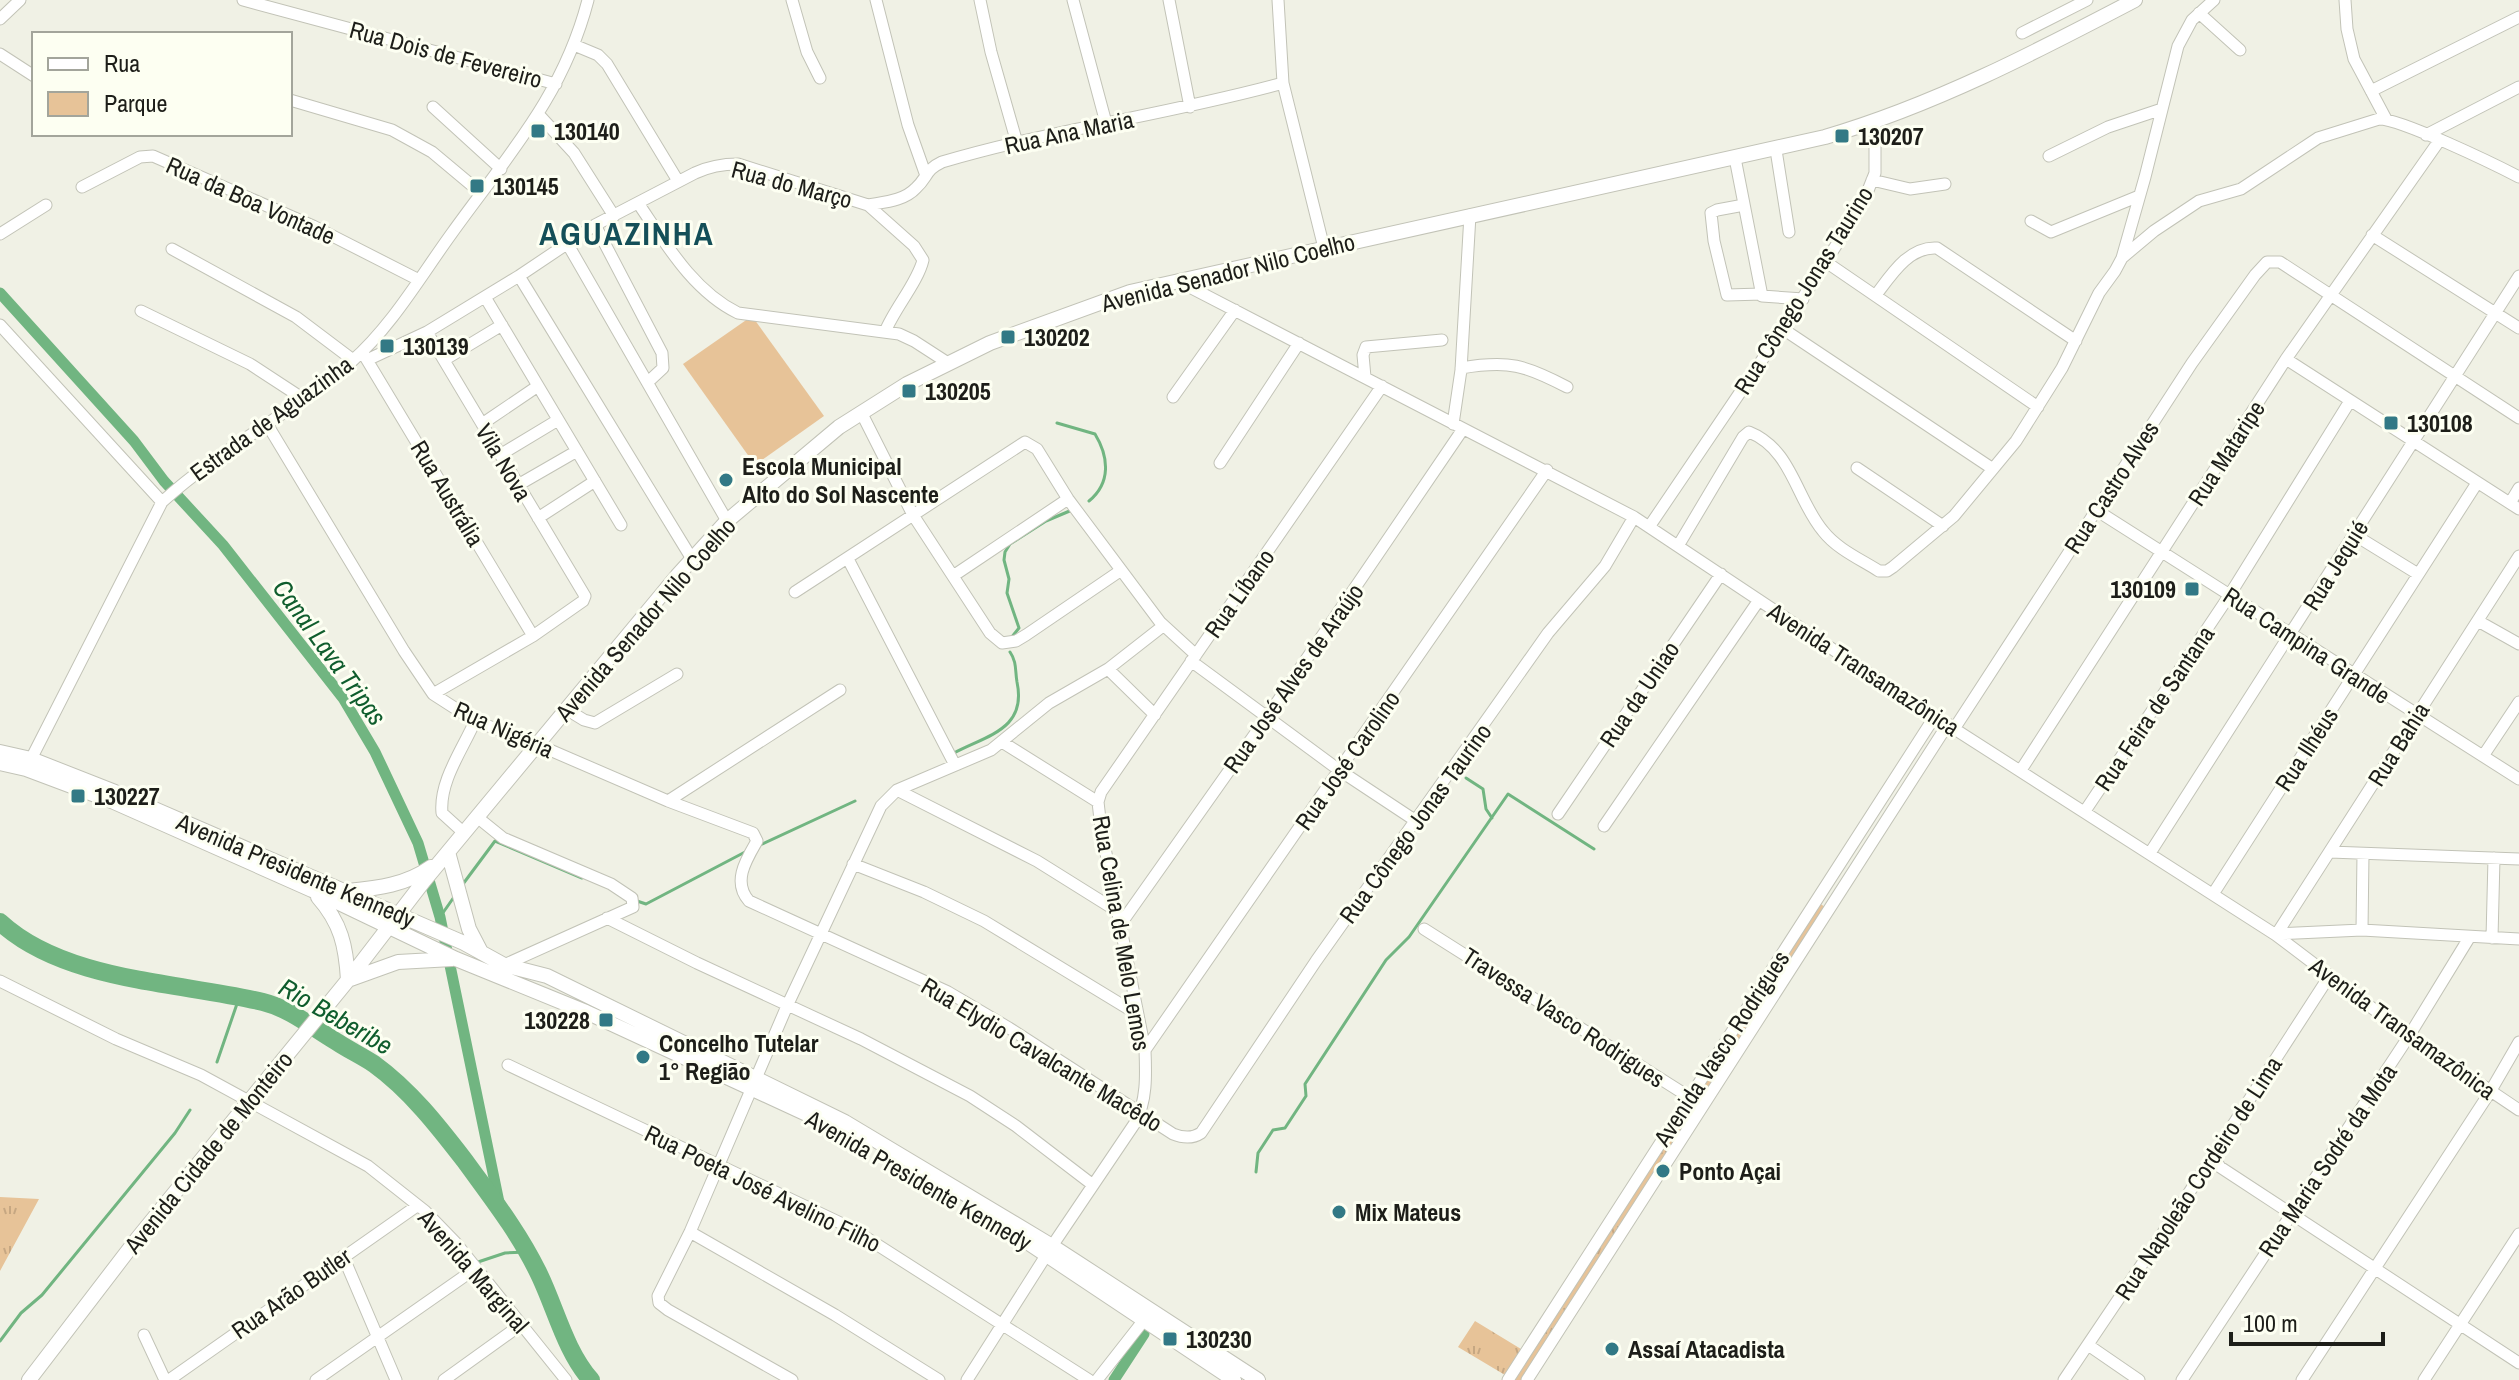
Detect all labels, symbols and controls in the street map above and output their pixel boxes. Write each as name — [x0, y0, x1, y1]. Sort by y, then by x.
street label: Rua Dois de Fevereiro — [346, 13, 546, 95]
legend — [32, 32, 292, 136]
text: Rua — [104, 47, 140, 79]
text: Parque — [104, 87, 167, 119]
street label: Rua Ana Maria — [1001, 103, 1137, 161]
place label: 130140 — [554, 115, 620, 147]
place label: 130207 — [1858, 120, 1924, 152]
marker: 130140 — [529, 122, 547, 140]
marker: 130207 — [1833, 127, 1851, 145]
street label: Rua da Boa Vontade — [162, 148, 340, 252]
street label: Rua do Março — [728, 153, 856, 215]
place label: 130145 — [493, 170, 559, 202]
marker: 130145 — [468, 177, 486, 195]
street label: Rua Cônego Jonas Taurino — [1726, 180, 1880, 400]
district label: AGUAZINHA — [539, 212, 715, 255]
street label: Avenida Senador Nilo Coelho — [1097, 225, 1358, 319]
place label: 130202 — [1024, 321, 1090, 353]
marker: 130202 — [999, 328, 1017, 346]
place label: 130139 — [403, 330, 469, 362]
marker: 130139 — [378, 337, 396, 355]
street label: Estrada de Aguazinha — [183, 348, 359, 488]
place label: 130205 — [925, 375, 991, 407]
marker: 130205 — [900, 382, 918, 400]
street label: Rua Mataripe — [2180, 394, 2272, 512]
place label: 130108 — [2407, 407, 2473, 439]
marker: 130108 — [2382, 414, 2400, 432]
street label: Rua Castro Alves — [2056, 415, 2166, 559]
street label: Vila Nova — [468, 417, 540, 507]
street label: Rua Austrália — [404, 434, 492, 552]
place label: Escola Municipal Alto do Sol Nascente — [742, 450, 939, 510]
marker: Escola Municipal Alto do Sol Nascente — [717, 471, 735, 489]
street label: Avenida Senador Nilo Coelho — [547, 510, 742, 728]
street label: Rua Jequié — [2295, 514, 2375, 616]
street label: Rua Líbano — [1197, 542, 1281, 644]
water label: Canal Lava Tripas — [265, 572, 395, 732]
place label: 130109 — [2110, 573, 2176, 605]
street label: Rua José Alves de Araújo — [1216, 577, 1370, 779]
street label: Rua Campina Grande — [2218, 579, 2396, 711]
marker: 130109 — [2183, 580, 2201, 598]
street label: Avenida Transamazônica — [1761, 594, 1966, 743]
street label: Rua Feira de Santana — [2087, 619, 2221, 797]
street label: Rua da Uniao — [1592, 635, 1686, 753]
street label: Rua José Carolino — [1287, 684, 1407, 836]
street label: Rua Nigéria — [449, 693, 559, 765]
street label: Rua Bahia — [2360, 696, 2436, 792]
street label: Rua Ilhéus — [2267, 701, 2345, 797]
street label: Rua Cônego Jonas Taurino — [1332, 717, 1498, 929]
place label: 130227 — [94, 780, 160, 812]
marker: 130227 — [69, 787, 87, 805]
street label: Avenida Presidente Kennedy — [171, 805, 420, 935]
street label: Rua Celina de Melo Lemos — [1086, 813, 1158, 1053]
street label: Travessa Vasco Rodrigues — [1457, 940, 1671, 1094]
street label: Avenida Vasco Rodrigues — [1645, 944, 1796, 1153]
street label: Avenida Transamazônica — [2303, 949, 2503, 1106]
water label: Rio Beberibe — [273, 969, 399, 1063]
street label: Rua Elydio Cavalcante Macêdo — [916, 969, 1168, 1139]
place label: 130228 — [524, 1004, 590, 1036]
marker: 130228 — [597, 1011, 615, 1029]
place label: Concelho Tutelar 1° Região — [659, 1027, 819, 1087]
street label: Avenida Cidade de Monteiro — [116, 1044, 300, 1260]
marker: Concelho Tutelar 1° Região — [634, 1048, 652, 1066]
street label: Rua Napoleão Cordeiro de Lima — [2107, 1050, 2289, 1306]
street label: Rua Maria Sodré da Mota — [2250, 1057, 2404, 1263]
street label: Avenida Presidente Kennedy — [799, 1102, 1038, 1258]
street label: Rua Poeta José Avelino Filho — [640, 1117, 886, 1259]
place label: Ponto Açai — [1679, 1155, 1781, 1187]
marker: Ponto Açai — [1654, 1162, 1672, 1180]
place label: Mix Mateus — [1355, 1196, 1461, 1228]
street label: Avenida Marginal — [411, 1202, 537, 1340]
marker: Mix Mateus — [1330, 1203, 1348, 1221]
street label: Rua Arão Butler — [225, 1240, 357, 1346]
scale bar — [2231, 1296, 2383, 1346]
text: 100 m — [2243, 1307, 2298, 1339]
place label: 130230 — [1186, 1323, 1252, 1355]
marker: 130230 — [1161, 1330, 1179, 1348]
place label: Assaí Atacadista — [1628, 1333, 1785, 1365]
marker: Assaí Atacadista — [1603, 1340, 1621, 1358]

